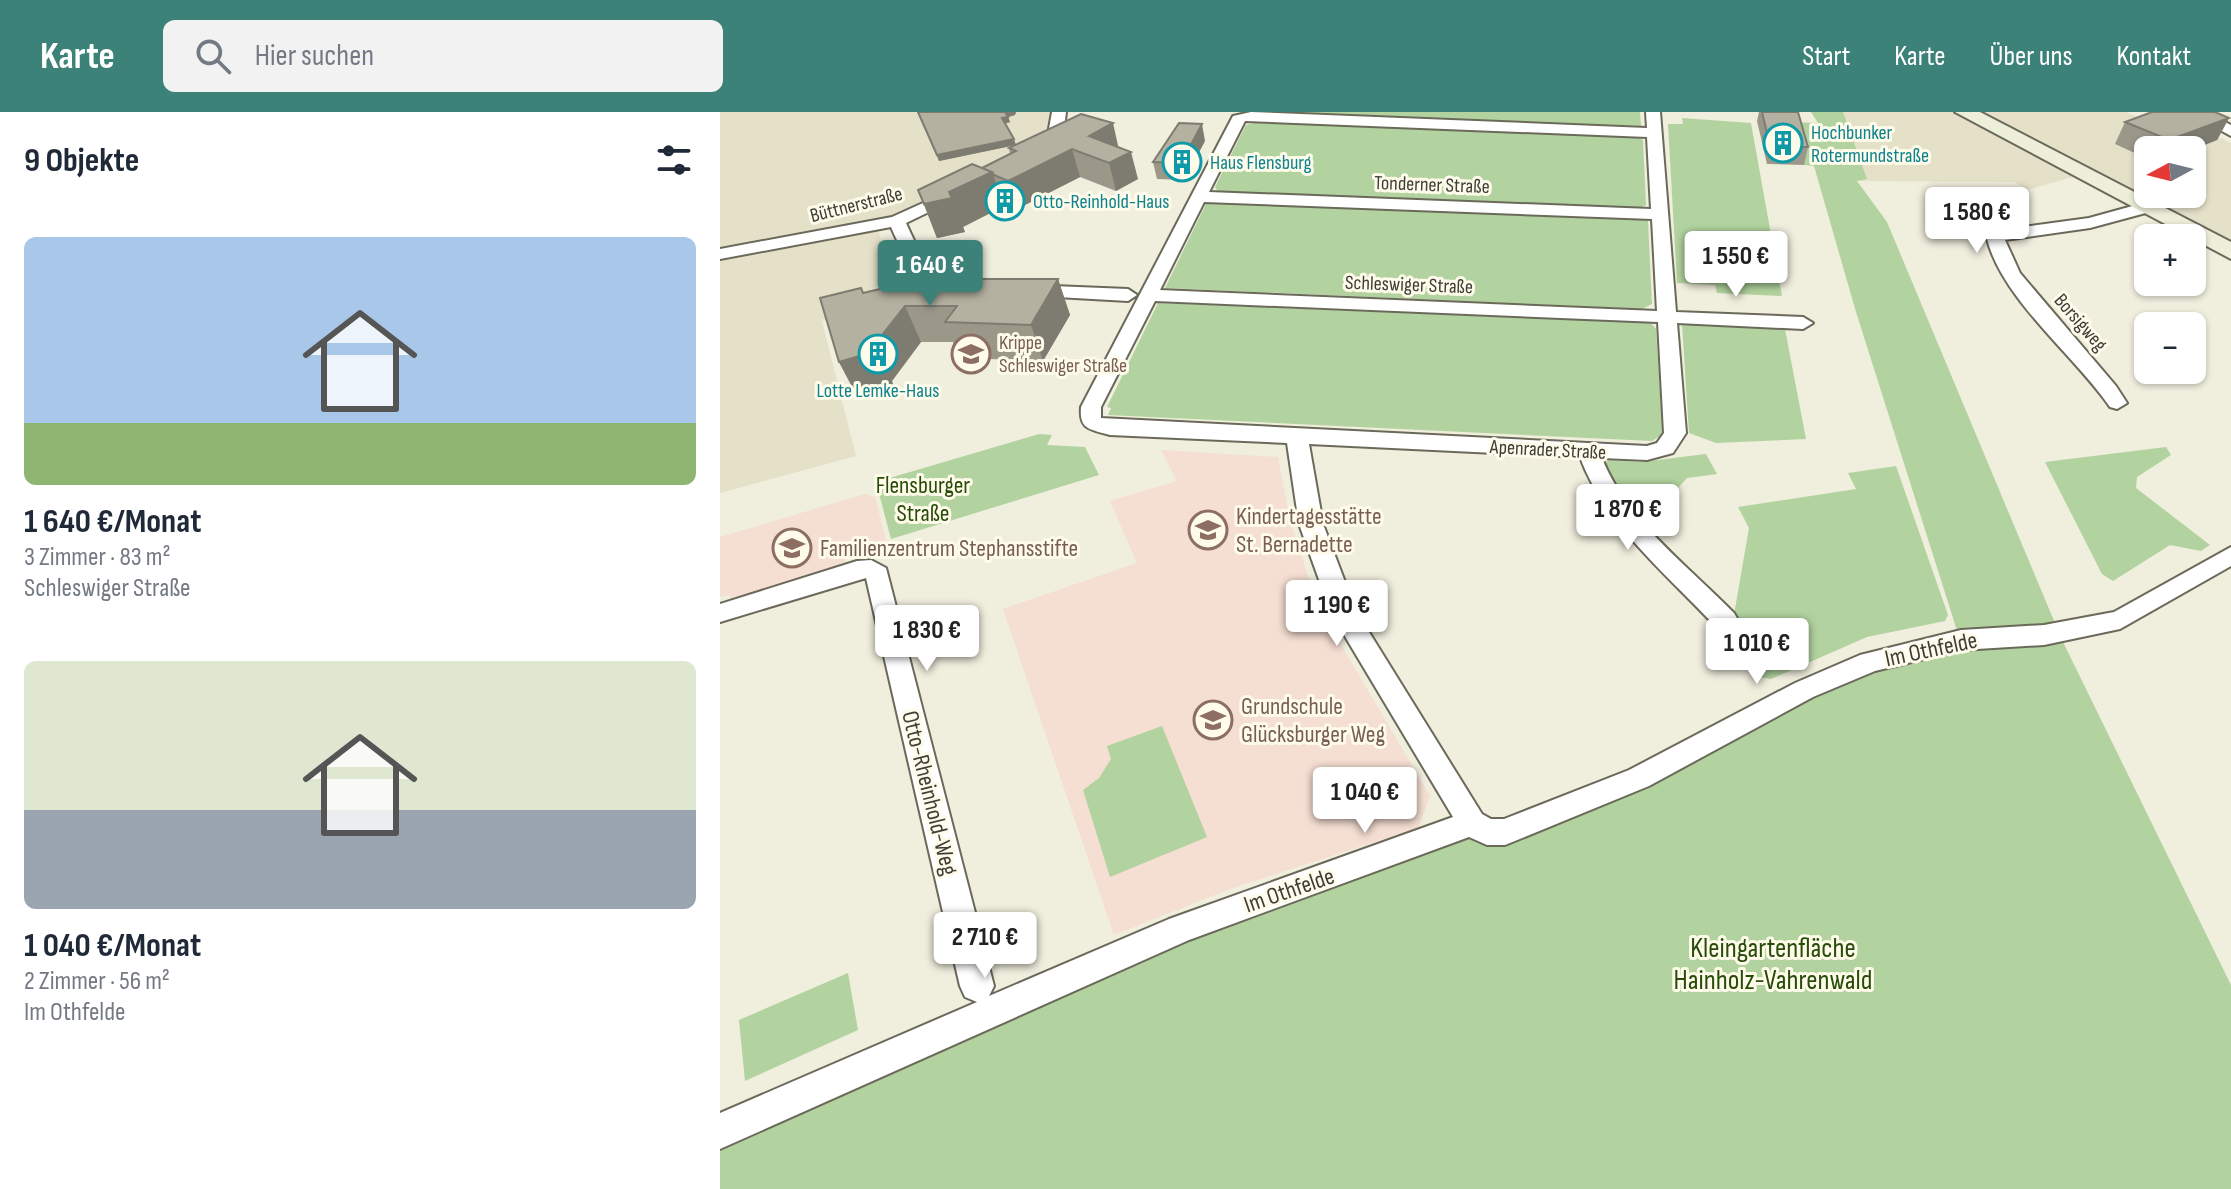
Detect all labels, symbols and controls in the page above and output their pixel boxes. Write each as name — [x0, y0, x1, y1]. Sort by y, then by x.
search box — [163, 20, 723, 92]
text: Karte — [40, 34, 115, 79]
icon: search — [191, 34, 235, 78]
text: Hier suchen — [255, 38, 374, 74]
text: Start — [1802, 40, 1850, 73]
text: Karte — [1894, 40, 1946, 73]
text: Über uns — [1990, 40, 2073, 73]
text: Kontakt — [2117, 40, 2191, 73]
place label: Hochbunker Rotermundstraße — [1811, 121, 1929, 168]
building icon: Hochbunker Rotermundstraße — [1762, 122, 1804, 164]
north arrow — [2134, 136, 2206, 208]
map controls — [2134, 136, 2206, 384]
icon: filters — [652, 138, 696, 182]
text: 9 Objekte — [24, 140, 139, 181]
building icon: Haus Flensburg — [1161, 141, 1203, 183]
place label: Haus Flensburg — [1210, 151, 1312, 175]
street label: Tonderner Straße — [1374, 171, 1490, 199]
building icon: Otto-Reinhold-Haus — [984, 180, 1026, 222]
street label: Büttnerstraße — [808, 182, 905, 228]
pin: 1 580 € — [1903, 187, 2051, 255]
place label: Otto-Reinhold-Haus — [1033, 190, 1170, 214]
text: 1 580 € — [1943, 197, 2011, 228]
button: + — [2134, 224, 2206, 296]
pin: 1 550 € — [1662, 231, 1810, 299]
pin: 1 640 € — [856, 240, 1004, 308]
text: 1 550 € — [1703, 241, 1769, 272]
text: 1 640 € — [896, 250, 964, 281]
street label: Schleswiger Straße — [1345, 271, 1473, 299]
icon: home — [288, 289, 432, 433]
street label: Borsigweg — [2049, 289, 2112, 356]
button: − — [2134, 312, 2206, 384]
place label: Krippe Schleswiger Straße — [999, 331, 1127, 378]
building icon: Lotte Lemke-Haus — [857, 333, 899, 375]
school or university icon: Krippe Schleswiger Straße — [950, 333, 992, 375]
place label: Lotte Lemke-Haus — [817, 379, 939, 403]
street label: Apenrader Straße — [1488, 435, 1607, 465]
park label: Flensburger Straße — [876, 471, 970, 528]
pin: 1 870 € — [1554, 484, 1702, 552]
text: 1 870 € — [1594, 494, 1662, 525]
text: 1 640 €/Monat — [24, 501, 201, 542]
place label: Kindertagesstätte St. Bernadette — [1236, 502, 1382, 559]
school or university icon: Kindertagesstätte St. Bernadette — [1187, 509, 1229, 551]
school or university icon: Familienzentrum Stephansstifte — [771, 527, 813, 569]
place label: Familienzentrum Stephansstifte — [820, 534, 1078, 563]
text: 3 Zimmer · 83 m² — [24, 542, 171, 573]
text: Schleswiger Straße — [24, 573, 191, 604]
pin: 1 190 € — [1263, 580, 1411, 648]
text: 1 190 € — [1304, 590, 1370, 621]
pin: 1 830 € — [853, 605, 1001, 673]
text: 1 830 € — [893, 615, 961, 646]
pin: 1 010 € — [1683, 618, 1831, 686]
street label: Im Othfelde — [1882, 626, 1980, 673]
text: 1 010 € — [1724, 628, 1790, 659]
place label: Grundschule Glücksburger Weg — [1241, 692, 1385, 749]
school or university icon: Grundschule Glücksburger Weg — [1192, 699, 1234, 741]
street label: Otto-Rheinhold-Weg — [895, 708, 964, 878]
icon: home — [288, 713, 432, 857]
pin: 1 040 € — [1291, 767, 1439, 835]
text: 1 040 € — [1331, 777, 1399, 808]
street label: Im Othfelde — [1240, 862, 1338, 919]
pin: 2 710 € — [911, 912, 1059, 980]
text: 2 710 € — [952, 922, 1018, 953]
text: 1 040 €/Monat — [24, 925, 201, 966]
park label: Kleingartenfläche Hainholz-Vahrenwald — [1674, 932, 1872, 997]
text: 2 Zimmer · 56 m² — [24, 966, 170, 997]
text: Im Othfelde — [24, 997, 125, 1028]

